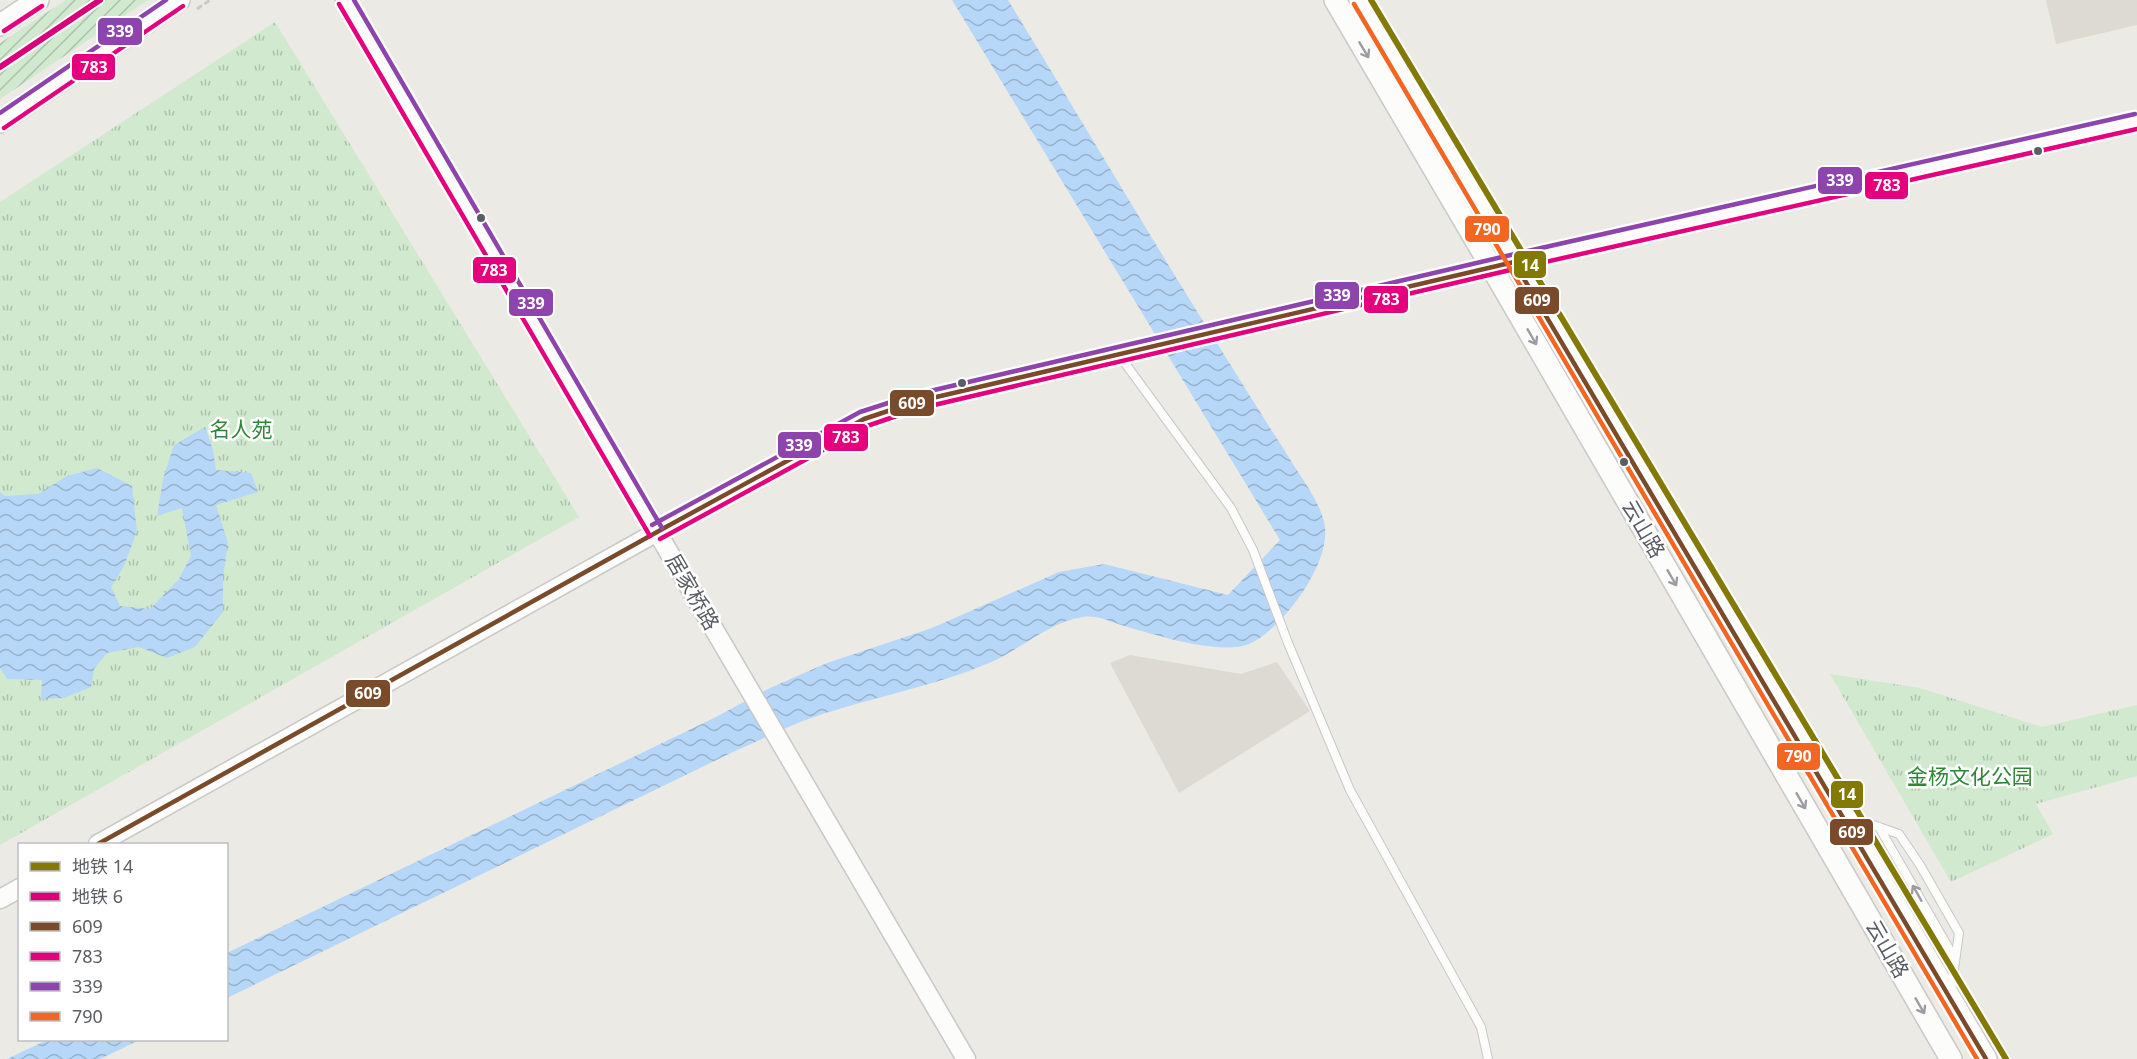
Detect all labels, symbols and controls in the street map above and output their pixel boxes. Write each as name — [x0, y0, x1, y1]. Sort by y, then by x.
line badge: 339 — [97, 17, 143, 46]
text: 339 — [106, 20, 134, 42]
one-way arrow — [1359, 41, 1371, 58]
line badge: 783 — [71, 53, 116, 81]
text: 783 — [80, 56, 108, 78]
unlabelled marker — [2032, 145, 2044, 157]
line badge: 339 — [1817, 166, 1863, 195]
text: 339 — [1826, 169, 1854, 191]
line badge: 783 — [1864, 171, 1909, 200]
text: 783 — [1873, 174, 1901, 196]
unlabelled marker — [475, 212, 487, 224]
line badge: 790 — [1464, 215, 1510, 243]
text: 790 — [1473, 218, 1501, 240]
line badge: 14 — [1513, 250, 1547, 279]
text: 14 — [1521, 254, 1539, 276]
line badge: 783 — [472, 256, 517, 284]
text: 783 — [480, 259, 508, 281]
line badge: 339 — [1314, 281, 1360, 310]
text: 339 — [1323, 284, 1351, 306]
line badge: 783 — [1363, 285, 1409, 314]
line badge: 609 — [1514, 286, 1560, 315]
line badge: 339 — [508, 288, 554, 317]
text: 783 — [1372, 288, 1400, 310]
text: 609 — [1523, 289, 1551, 311]
text: 339 — [517, 292, 545, 314]
one-way arrow — [1526, 328, 1538, 345]
unlabelled marker — [956, 377, 968, 389]
line badge: 609 — [889, 389, 935, 417]
text: 609 — [898, 392, 926, 414]
park label: 名人苑 — [210, 415, 273, 443]
line badge: 783 — [823, 423, 869, 452]
text: 783 — [832, 426, 860, 448]
line badge: 339 — [777, 431, 822, 459]
text: 339 — [785, 434, 813, 456]
unlabelled marker — [1618, 456, 1630, 468]
street label: 云山路 — [1616, 494, 1672, 563]
street label: 居家桥路 — [660, 548, 726, 635]
one-way arrow — [1666, 569, 1678, 586]
line badge: 609 — [345, 679, 391, 708]
text: 609 — [354, 682, 382, 704]
line badge: 790 — [1776, 742, 1821, 771]
text: 790 — [1784, 745, 1812, 767]
park label: 金杨文化公园 — [1907, 762, 2033, 790]
line badge: 14 — [1830, 780, 1864, 809]
text: 14 — [1838, 783, 1856, 805]
one-way arrow — [1796, 792, 1808, 809]
line badge: 609 — [1829, 818, 1874, 846]
text: 609 — [1838, 821, 1866, 843]
legend — [18, 843, 228, 1041]
text: 地铁 14 — [72, 854, 133, 878]
text: 地铁 6 — [72, 884, 123, 908]
one-way arrow — [1911, 885, 1923, 902]
text: 609 — [72, 914, 103, 938]
street label: 云山路 — [1860, 914, 1916, 983]
text: 783 — [72, 944, 103, 968]
text: 339 — [72, 974, 103, 998]
one-way arrow — [1914, 997, 1926, 1014]
text: 790 — [72, 1004, 103, 1028]

